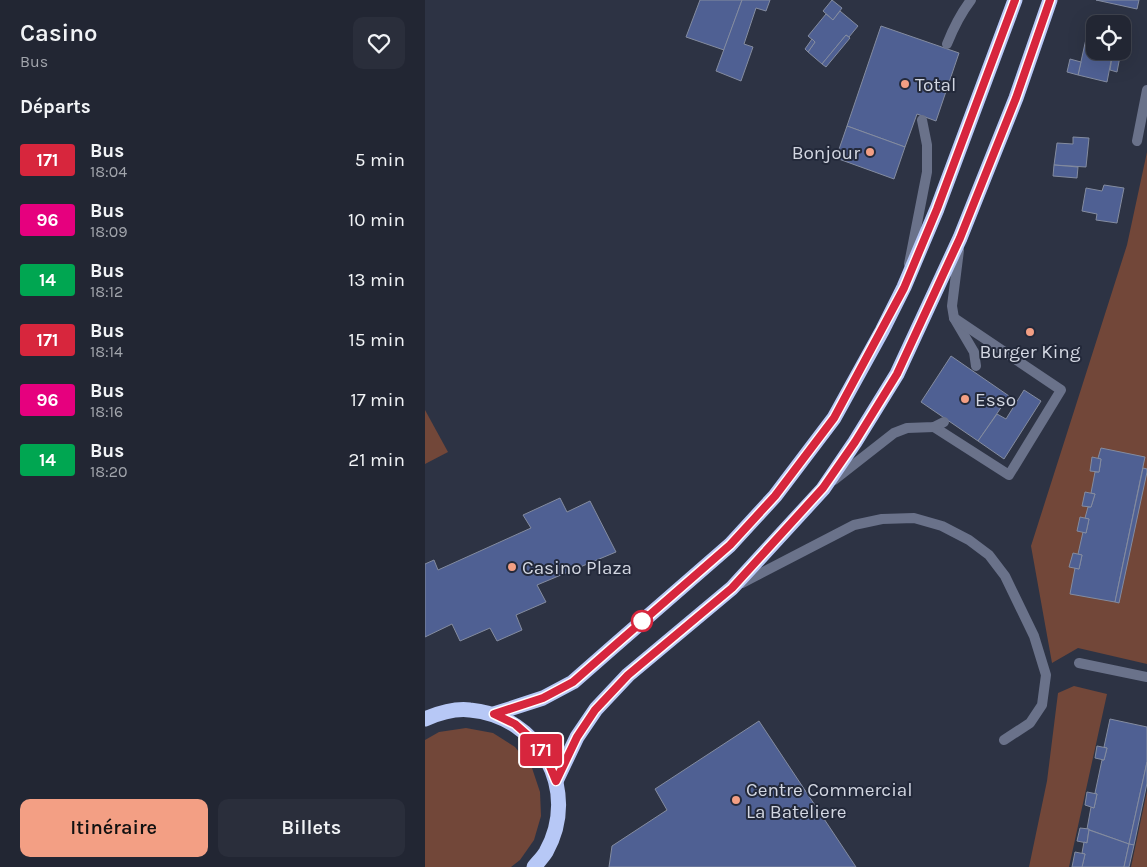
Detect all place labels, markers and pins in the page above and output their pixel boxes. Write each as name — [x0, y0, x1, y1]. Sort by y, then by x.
place label: Total — [915, 74, 956, 96]
marker: Total — [899, 78, 911, 90]
place label: Bonjour — [792, 142, 860, 164]
marker: Bonjour — [864, 146, 876, 158]
marker: Burger King — [1024, 326, 1036, 338]
place label: Burger King — [979, 341, 1081, 363]
place label: Esso — [975, 389, 1016, 411]
marker: Esso — [959, 393, 971, 405]
place label: Casino Plaza — [522, 557, 632, 579]
marker: Casino Plaza — [506, 561, 518, 573]
unlabelled marker — [631, 610, 653, 632]
place label: Centre Commercial La Bateliere — [746, 779, 913, 823]
marker: Centre Commercial La Bateliere — [730, 794, 742, 806]

